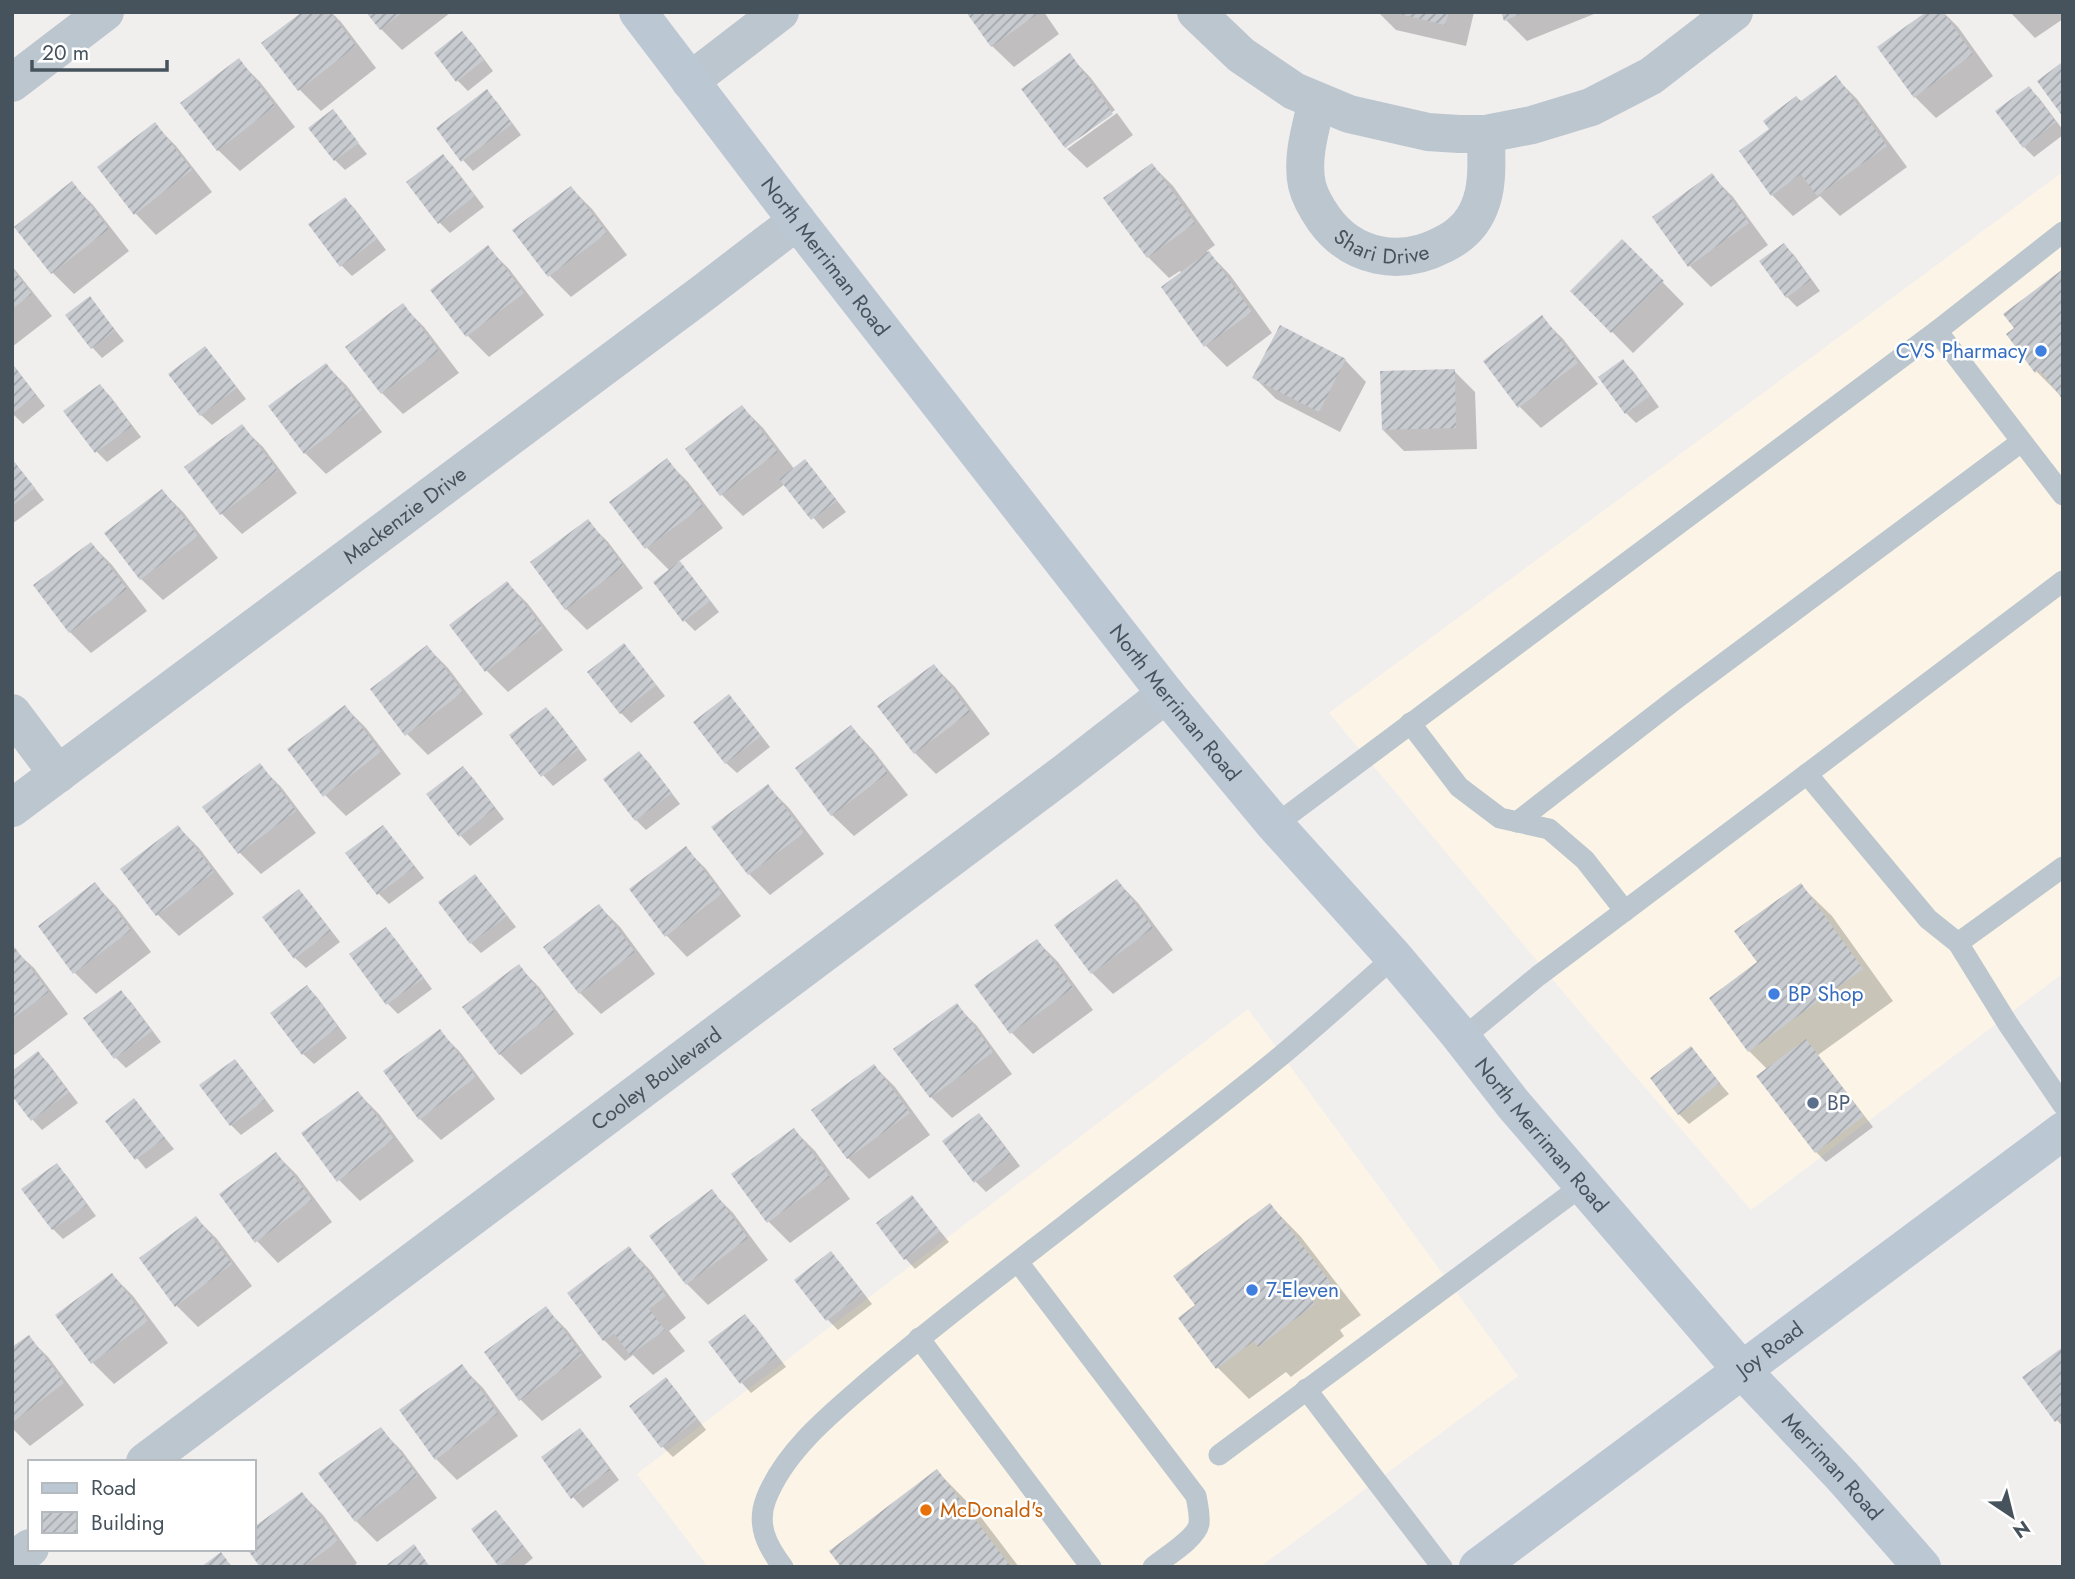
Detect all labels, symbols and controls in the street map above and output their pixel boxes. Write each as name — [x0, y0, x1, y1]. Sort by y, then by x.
scale bar — [32, 28, 166, 72]
text: 20 m — [42, 38, 89, 68]
street label: North Merriman Road — [754, 171, 896, 343]
street label: Shari Drive — [1327, 222, 1433, 272]
place label: CVS Pharmacy — [1896, 336, 2028, 366]
marker: CVS Pharmacy — [2033, 343, 2049, 359]
street label: Mackenzie Drive — [337, 459, 473, 571]
street label: North Merriman Road — [1102, 618, 1248, 788]
place label: BP Shop — [1788, 979, 1864, 1009]
marker: BP Shop — [1766, 986, 1782, 1002]
street label: Cooley Boulevard — [585, 1020, 728, 1138]
street label: North Merriman Road — [1468, 1051, 1615, 1219]
place label: BP — [1827, 1088, 1850, 1118]
marker: BP — [1805, 1095, 1821, 1111]
place label: 7-Eleven — [1266, 1275, 1339, 1305]
marker: 7-Eleven — [1244, 1282, 1260, 1298]
street label: Joy Road — [1728, 1314, 1810, 1386]
street label: Merriman Road — [1775, 1406, 1890, 1527]
legend — [28, 1460, 256, 1551]
text: Road — [91, 1473, 136, 1503]
north arrow — [1977, 1481, 2047, 1551]
place label: McDonald's — [940, 1495, 1043, 1525]
marker: McDonald's — [918, 1502, 934, 1518]
text: Building — [91, 1508, 164, 1538]
text: N — [2008, 1514, 2035, 1545]

